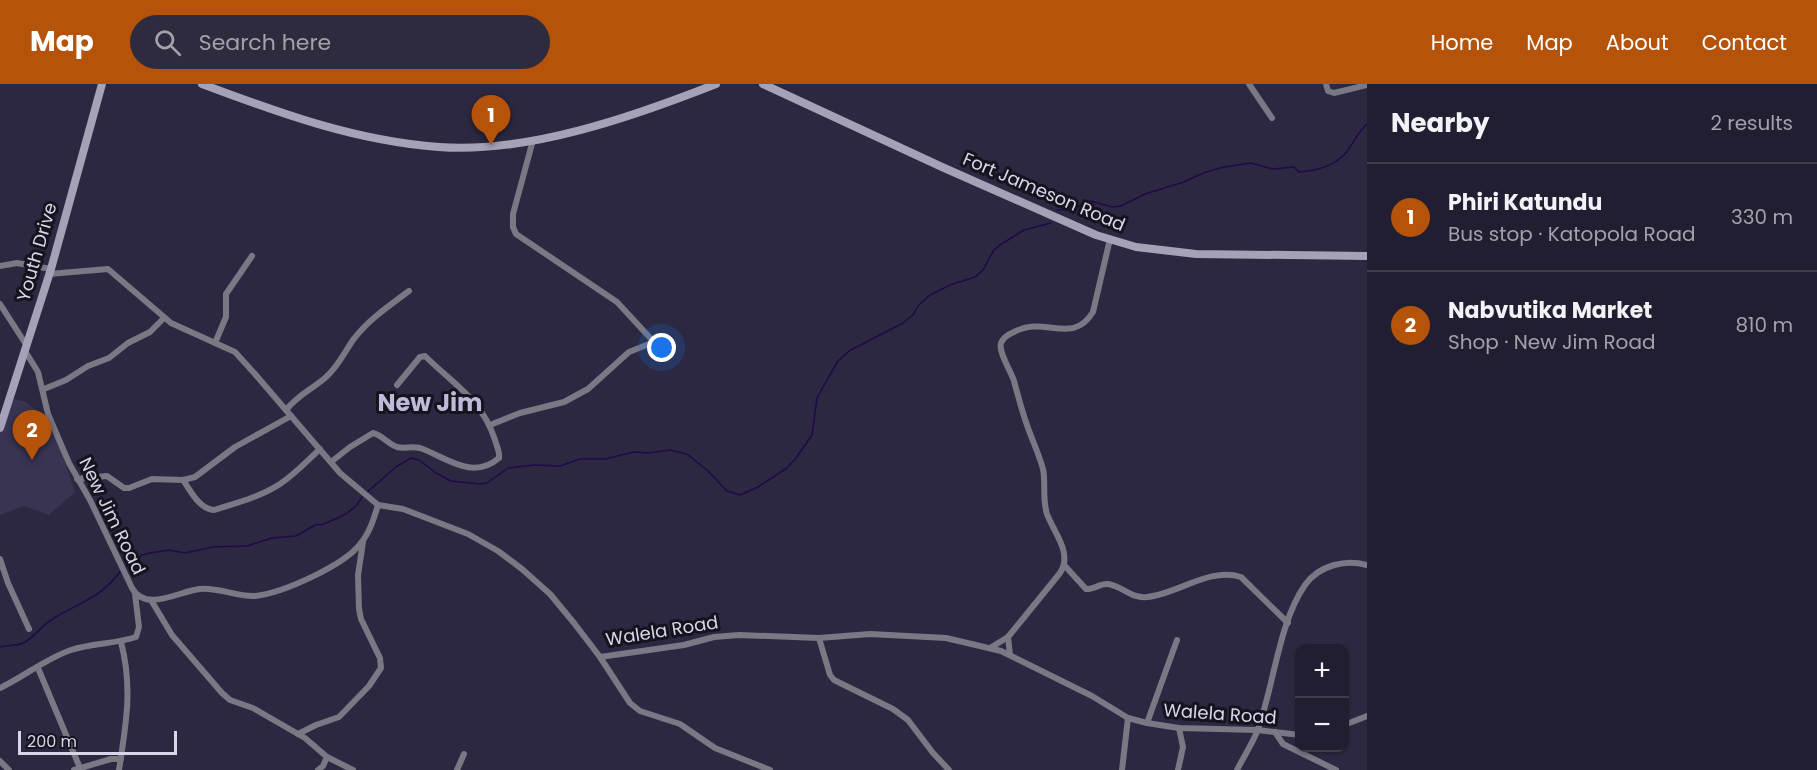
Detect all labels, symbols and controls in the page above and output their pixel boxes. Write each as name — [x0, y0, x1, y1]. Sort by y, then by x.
search box — [130, 15, 550, 69]
text: Map — [30, 22, 94, 61]
icon: search — [151, 26, 184, 59]
text: Search here — [199, 27, 331, 58]
text: Home — [1431, 28, 1493, 57]
text: Map — [1526, 28, 1573, 57]
text: About — [1606, 28, 1669, 57]
text: Contact — [1702, 28, 1787, 57]
pin: 1 — [472, 95, 510, 145]
text: Nearby — [1391, 105, 1489, 141]
text: 2 results — [1710, 109, 1793, 137]
street label: Fort Jameson Road — [959, 146, 1129, 237]
text: Phiri Katundu — [1448, 187, 1602, 218]
street label: Youth Drive — [11, 200, 63, 304]
text: 1 — [1407, 203, 1414, 231]
text: 330 m — [1731, 203, 1793, 231]
text: Bus stop · Katopola Road — [1448, 220, 1695, 248]
text: Nabvutika Market — [1448, 295, 1652, 326]
text: 2 — [1405, 311, 1416, 339]
text: 810 m — [1735, 311, 1793, 339]
text: Shop · New Jim Road — [1448, 328, 1655, 356]
your location — [647, 333, 676, 362]
district label: New Jim — [377, 386, 483, 419]
pin: 2 — [12, 410, 51, 460]
street label: New Jim Road — [73, 453, 152, 579]
street label: Walela Road — [604, 609, 720, 652]
map controls — [1295, 644, 1349, 752]
button: + — [1295, 644, 1349, 698]
street label: Walela Road — [1163, 697, 1278, 730]
button: − — [1295, 698, 1349, 752]
scale bar — [18, 728, 177, 756]
text: 200 m — [27, 730, 77, 753]

